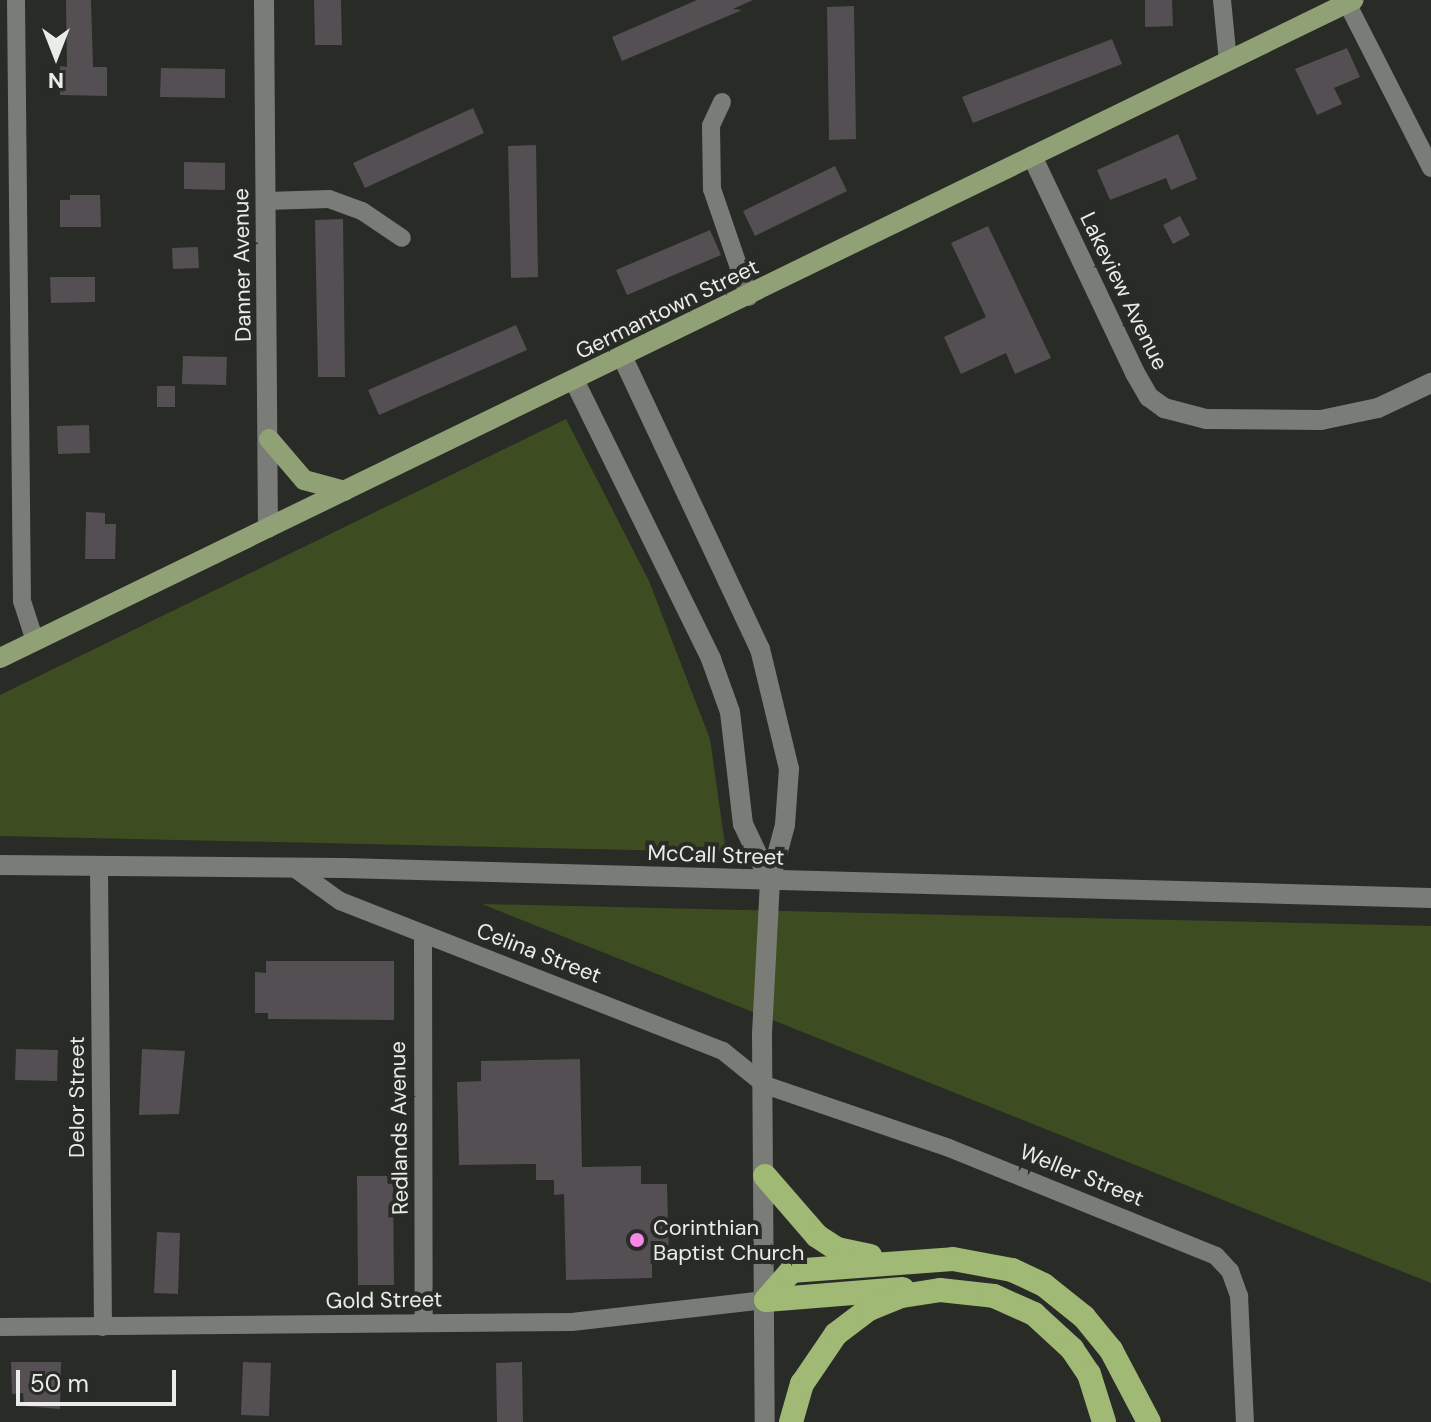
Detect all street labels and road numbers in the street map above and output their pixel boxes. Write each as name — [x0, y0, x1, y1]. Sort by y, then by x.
street label: Danner Avenue — [227, 188, 257, 342]
street label: Lakeview Avenue — [1074, 208, 1174, 374]
street label: Germantown Street — [571, 253, 763, 365]
street label: McCall Street — [647, 839, 785, 871]
street label: Celina Street — [473, 917, 605, 989]
street label: Delor Street — [64, 1036, 90, 1158]
street label: Redlands Avenue — [384, 1041, 414, 1215]
street label: Weller Street — [1016, 1138, 1148, 1212]
street label: Gold Street — [325, 1286, 443, 1314]

